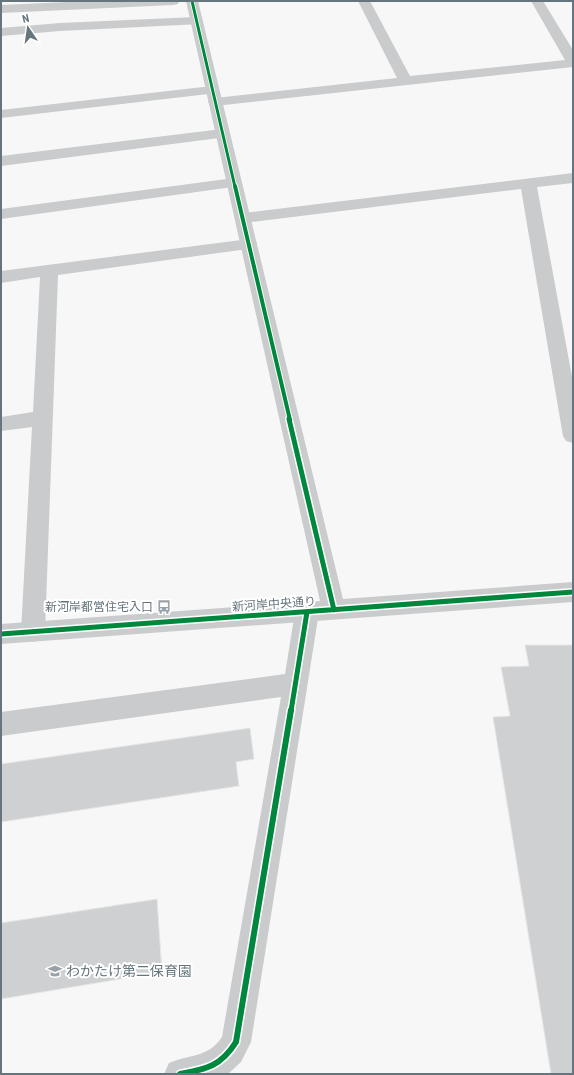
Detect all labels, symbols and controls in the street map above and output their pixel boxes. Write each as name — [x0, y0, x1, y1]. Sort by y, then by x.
north arrow — [8, 8, 48, 48]
text: N — [21, 12, 31, 26]
street label: 新河岸中央通り — [232, 594, 316, 614]
bus stop icon: 新河岸都営住宅入口 — [156, 599, 172, 615]
place label: 新河岸都営住宅入口 — [45, 600, 153, 614]
school or university icon: わかたけ第二保育園 — [47, 963, 63, 979]
place label: わかたけ第二保育園 — [66, 963, 192, 979]

